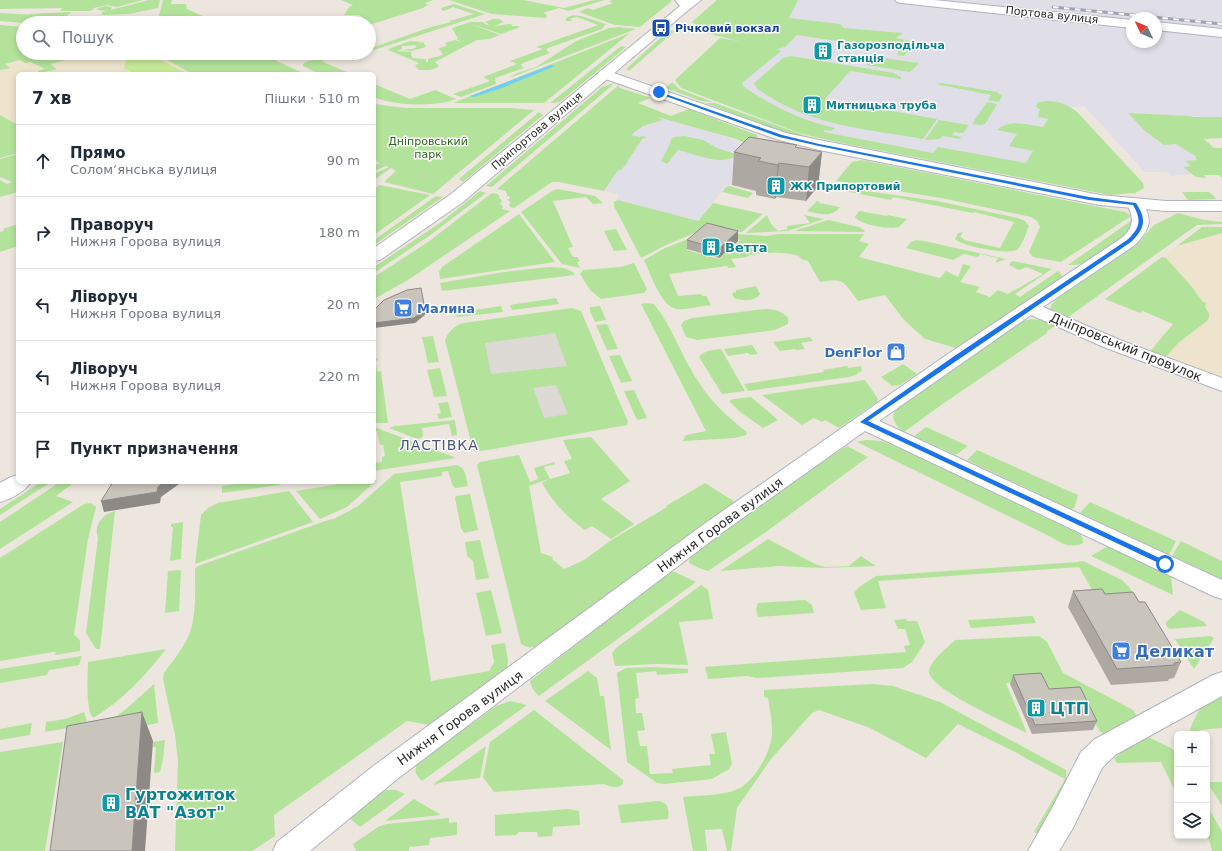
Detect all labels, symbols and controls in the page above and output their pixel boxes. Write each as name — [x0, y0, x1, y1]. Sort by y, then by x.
street label: Портова вулиця — [1005, 4, 1099, 26]
north arrow — [1126, 12, 1162, 48]
search box — [16, 16, 376, 60]
bus stop icon: Річковий вокзал — [650, 17, 672, 39]
place label: Річковий вокзал — [675, 22, 779, 35]
icon: search — [30, 27, 52, 49]
text: Пошук — [62, 29, 114, 47]
place label: Газорозподільча станція — [837, 39, 945, 65]
building icon: Газорозподільча станція — [812, 40, 834, 62]
route end — [650, 83, 668, 101]
text: 7 хв — [32, 88, 71, 108]
street label: Припортова вулиця — [489, 89, 585, 173]
text: Пішки · 510 m — [264, 91, 360, 106]
building icon: Митницька труба — [801, 94, 823, 116]
place label: Митницька труба — [826, 99, 937, 112]
park label: Дніпровський парк — [388, 135, 468, 161]
text: Прямо — [70, 144, 126, 162]
icon: ahead — [32, 150, 54, 172]
text: 90 m — [327, 153, 360, 168]
text: Соломʼянська вулиця — [70, 162, 217, 177]
building icon: ЖК Припортовий — [765, 175, 787, 197]
place label: ЖК Припортовий — [790, 180, 900, 193]
text: Праворуч — [70, 216, 154, 234]
icon: right — [32, 222, 54, 244]
text: 180 m — [318, 225, 360, 240]
text: Нижня Горова вулиця — [70, 234, 221, 249]
building icon: Ветта — [700, 236, 722, 258]
place label: Ветта — [725, 240, 768, 255]
text: Ліворуч — [70, 288, 138, 306]
icon: left — [32, 294, 54, 316]
text: 20 m — [327, 297, 360, 312]
supermarket icon: Малина — [392, 297, 414, 319]
place label: Малина — [417, 301, 475, 316]
text: Нижня Горова вулиця — [70, 306, 221, 321]
street label: Дніпровський провулок — [1048, 310, 1204, 384]
shop icon: DenFlor — [885, 341, 907, 363]
place label: DenFlor — [824, 345, 883, 360]
text: Ліворуч — [70, 360, 138, 378]
icon: left — [32, 366, 54, 388]
text: 220 m — [318, 369, 360, 384]
text: Нижня Горова вулиця — [70, 378, 221, 393]
district label: ЛАСТІВКА — [399, 437, 479, 453]
icon: arrive — [32, 438, 54, 460]
text: Пункт призначення — [70, 440, 238, 458]
street label: Нижня Горова вулиця — [654, 475, 786, 575]
route start — [1156, 555, 1174, 573]
supermarket icon: Деликат — [1110, 640, 1132, 662]
place label: Деликат — [1135, 642, 1215, 661]
street label: Нижня Горова вулиця — [394, 668, 526, 768]
building icon: ЦТП — [1025, 697, 1047, 719]
place label: ЦТП — [1050, 699, 1089, 718]
map controls — [1174, 731, 1210, 839]
button: + — [1174, 731, 1210, 767]
button: − — [1174, 767, 1210, 803]
place label: Гуртожиток ВАТ "Азот" — [125, 785, 236, 822]
building icon: Гуртожиток ВАТ "Азот" — [100, 792, 122, 814]
button: layers — [1174, 803, 1210, 839]

